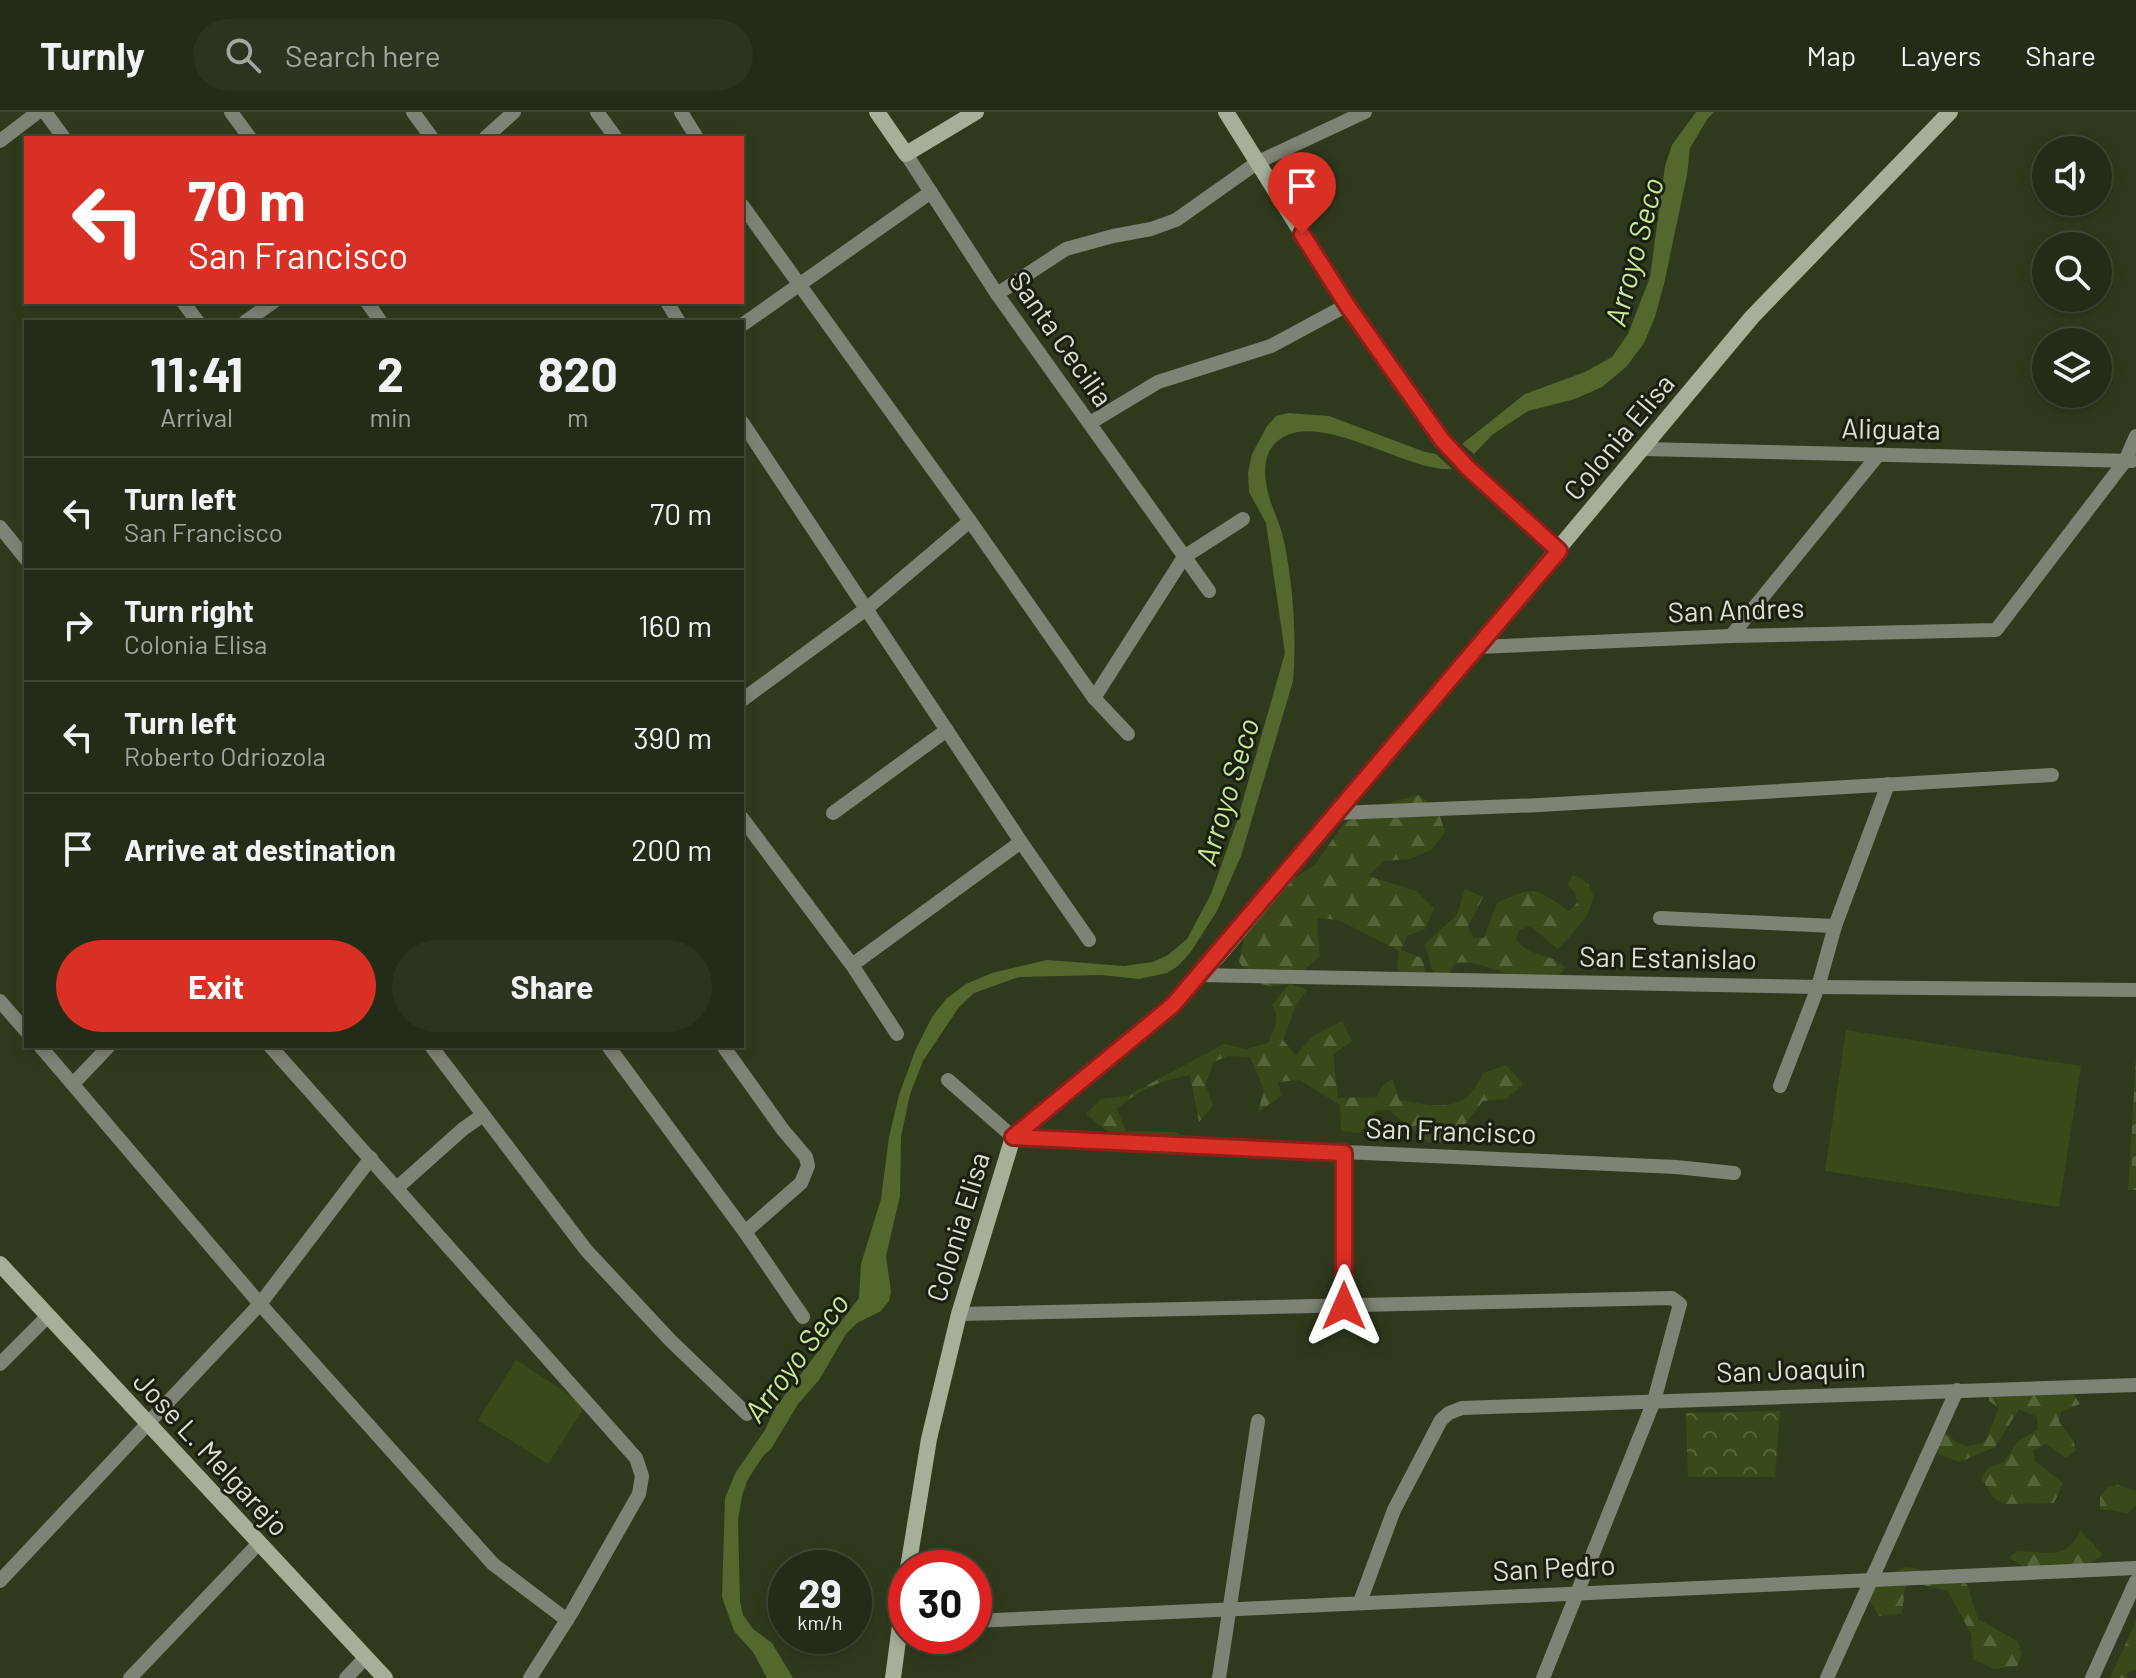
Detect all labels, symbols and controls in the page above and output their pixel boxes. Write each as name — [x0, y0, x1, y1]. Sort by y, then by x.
search box — [193, 19, 753, 91]
text: Turnly — [40, 32, 145, 78]
icon: search — [221, 33, 265, 77]
text: Search here — [285, 37, 441, 73]
text: Map — [1806, 38, 1856, 72]
text: Layers — [1900, 38, 1981, 72]
text: Share — [2025, 38, 2096, 72]
map controls — [2032, 136, 2112, 408]
button: sound — [2032, 136, 2112, 216]
pin — [1268, 152, 1336, 234]
icon: arrive — [1280, 164, 1324, 208]
text: 70 m — [188, 165, 306, 232]
icon: left — [56, 168, 160, 272]
water label: Arroyo Seco — [1596, 173, 1670, 330]
button: search — [2032, 232, 2112, 312]
text: San Francisco — [188, 233, 408, 276]
street label: Santa Cecilia — [1003, 264, 1121, 413]
button: layers — [2032, 328, 2112, 408]
text: 11:41 — [150, 344, 243, 402]
text: 2 — [377, 344, 404, 402]
text: 820 — [538, 344, 618, 402]
street label: Colonia Elisa — [1556, 366, 1681, 506]
text: Arrival — [160, 401, 233, 432]
text: min — [369, 401, 412, 432]
text: m — [567, 401, 589, 432]
street label: Aliguata — [1841, 410, 1941, 446]
text: Turn left — [124, 480, 237, 516]
icon: left — [56, 491, 100, 535]
text: 70 m — [650, 495, 712, 531]
text: San Francisco — [124, 516, 283, 547]
street label: San Andres — [1667, 590, 1805, 628]
text: Turn right — [124, 592, 254, 628]
icon: right — [56, 603, 100, 647]
text: 160 m — [638, 607, 712, 643]
text: Colonia Elisa — [124, 628, 267, 659]
text: Turn left — [124, 704, 237, 740]
water label: Arroyo Seco — [1187, 713, 1266, 869]
icon: left — [56, 715, 100, 759]
text: 390 m — [633, 719, 712, 755]
text: Roberto Odriozola — [124, 740, 326, 771]
icon: arrive — [56, 827, 100, 871]
text: Arrive at destination — [124, 831, 396, 867]
text: 200 m — [631, 831, 712, 867]
street label: San Estanislao — [1579, 938, 1757, 976]
button: Exit — [56, 940, 376, 1032]
button: Share — [392, 940, 712, 1032]
street label: San Francisco — [1365, 1110, 1537, 1150]
street label: Colonia Elisa — [918, 1148, 996, 1305]
position arrow — [1302, 1264, 1386, 1348]
water label: Arroyo Seco — [735, 1285, 856, 1428]
street label: San Joaquin — [1716, 1349, 1866, 1389]
street label: Jose L. Melgarejo — [127, 1364, 297, 1543]
street label: San Pedro — [1492, 1547, 1616, 1587]
speed limit sign: 30 — [888, 1550, 992, 1654]
text: 29 — [798, 1568, 842, 1616]
text: km/h — [797, 1610, 843, 1634]

